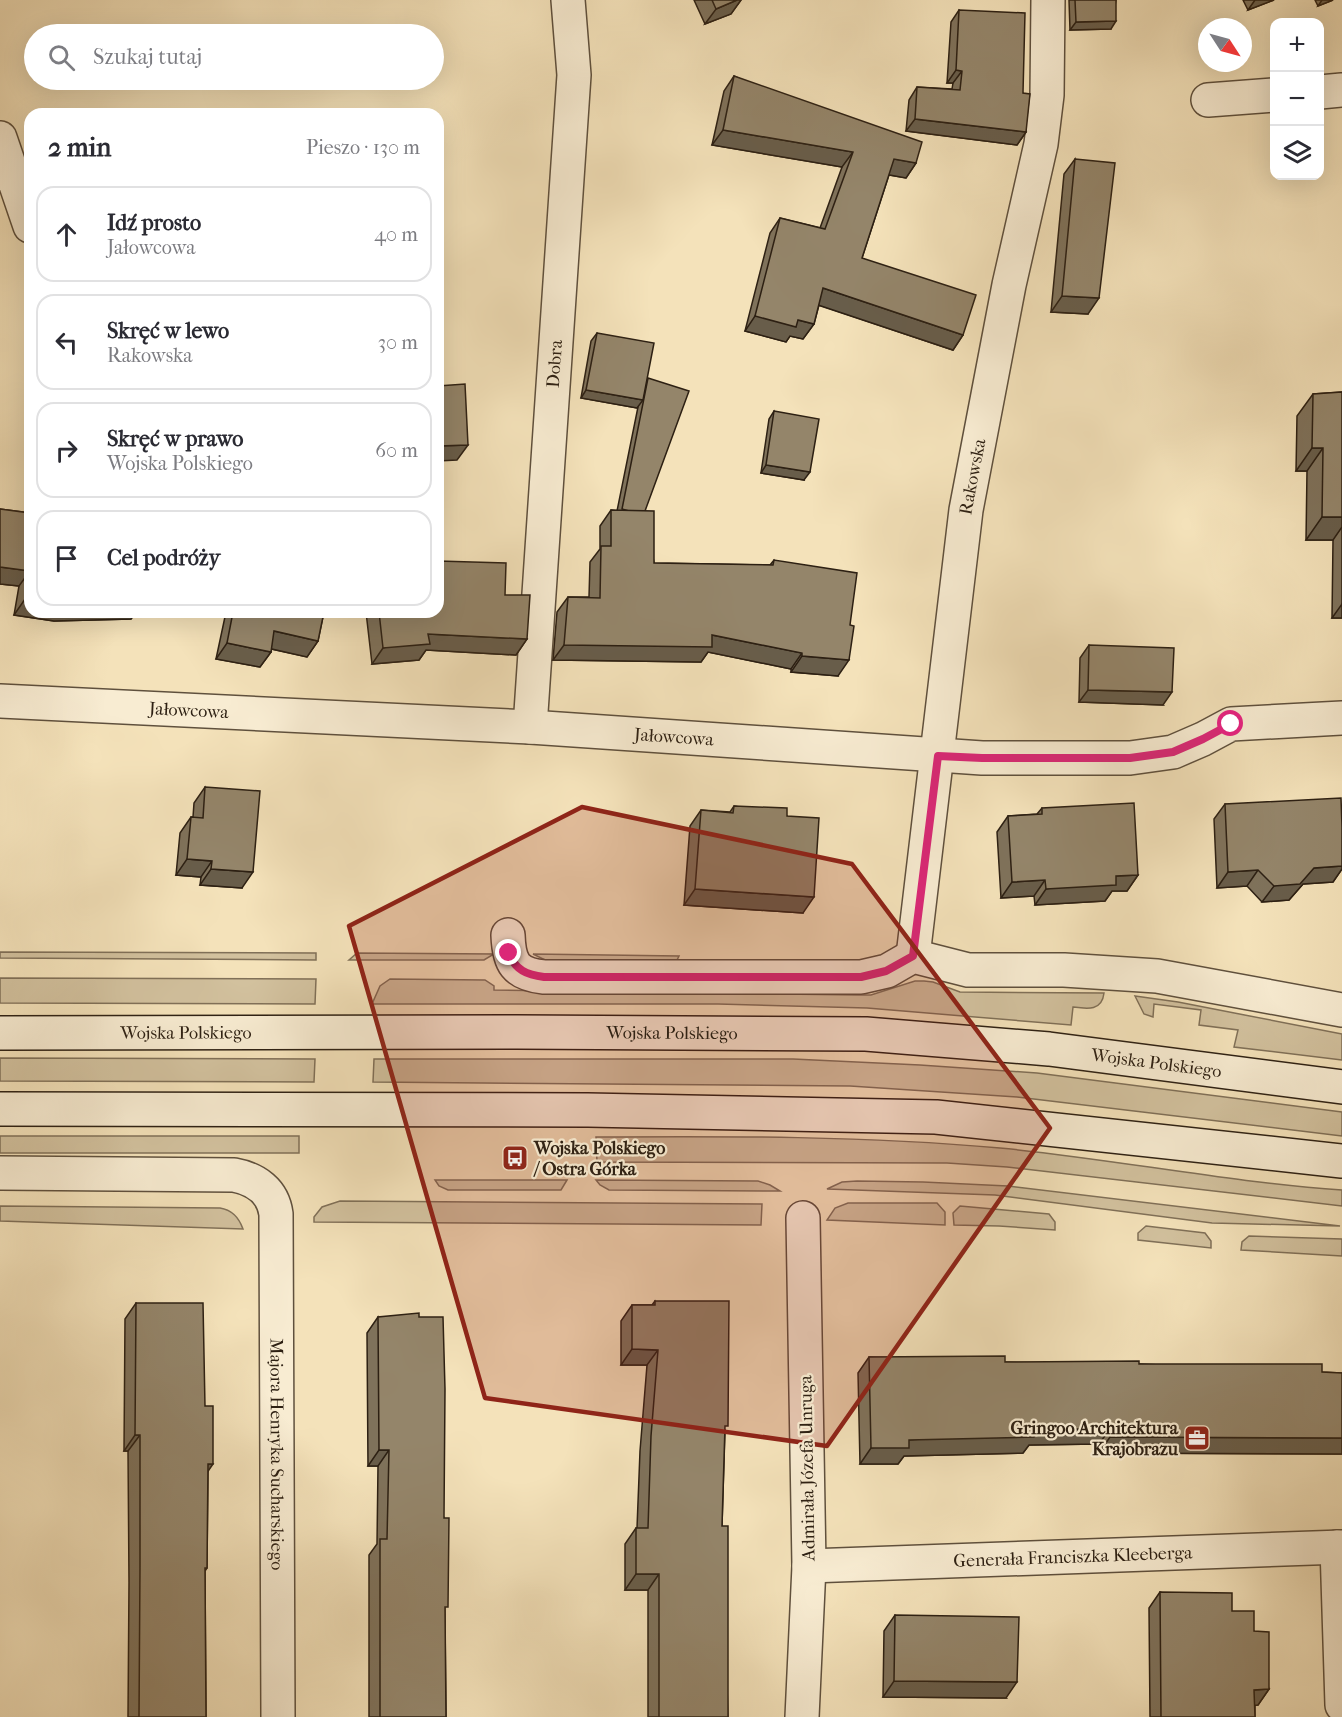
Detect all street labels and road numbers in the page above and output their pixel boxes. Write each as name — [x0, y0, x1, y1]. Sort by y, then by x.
street label: Dobra — [543, 338, 567, 389]
street label: Rakowska — [955, 436, 991, 517]
street label: Jałowcowa — [146, 698, 230, 723]
street label: Jałowcowa — [632, 724, 715, 751]
street label: Wojska Polskiego — [119, 1023, 252, 1044]
street label: Wojska Polskiego — [605, 1023, 738, 1044]
street label: Wojska Polskiego — [1089, 1044, 1223, 1082]
street label: Majora Henryka Sucharskiego — [265, 1338, 287, 1570]
street label: Admirała Józefa Unruga — [795, 1374, 820, 1562]
street label: Generała Franciszka Kleeberga — [953, 1542, 1193, 1572]

